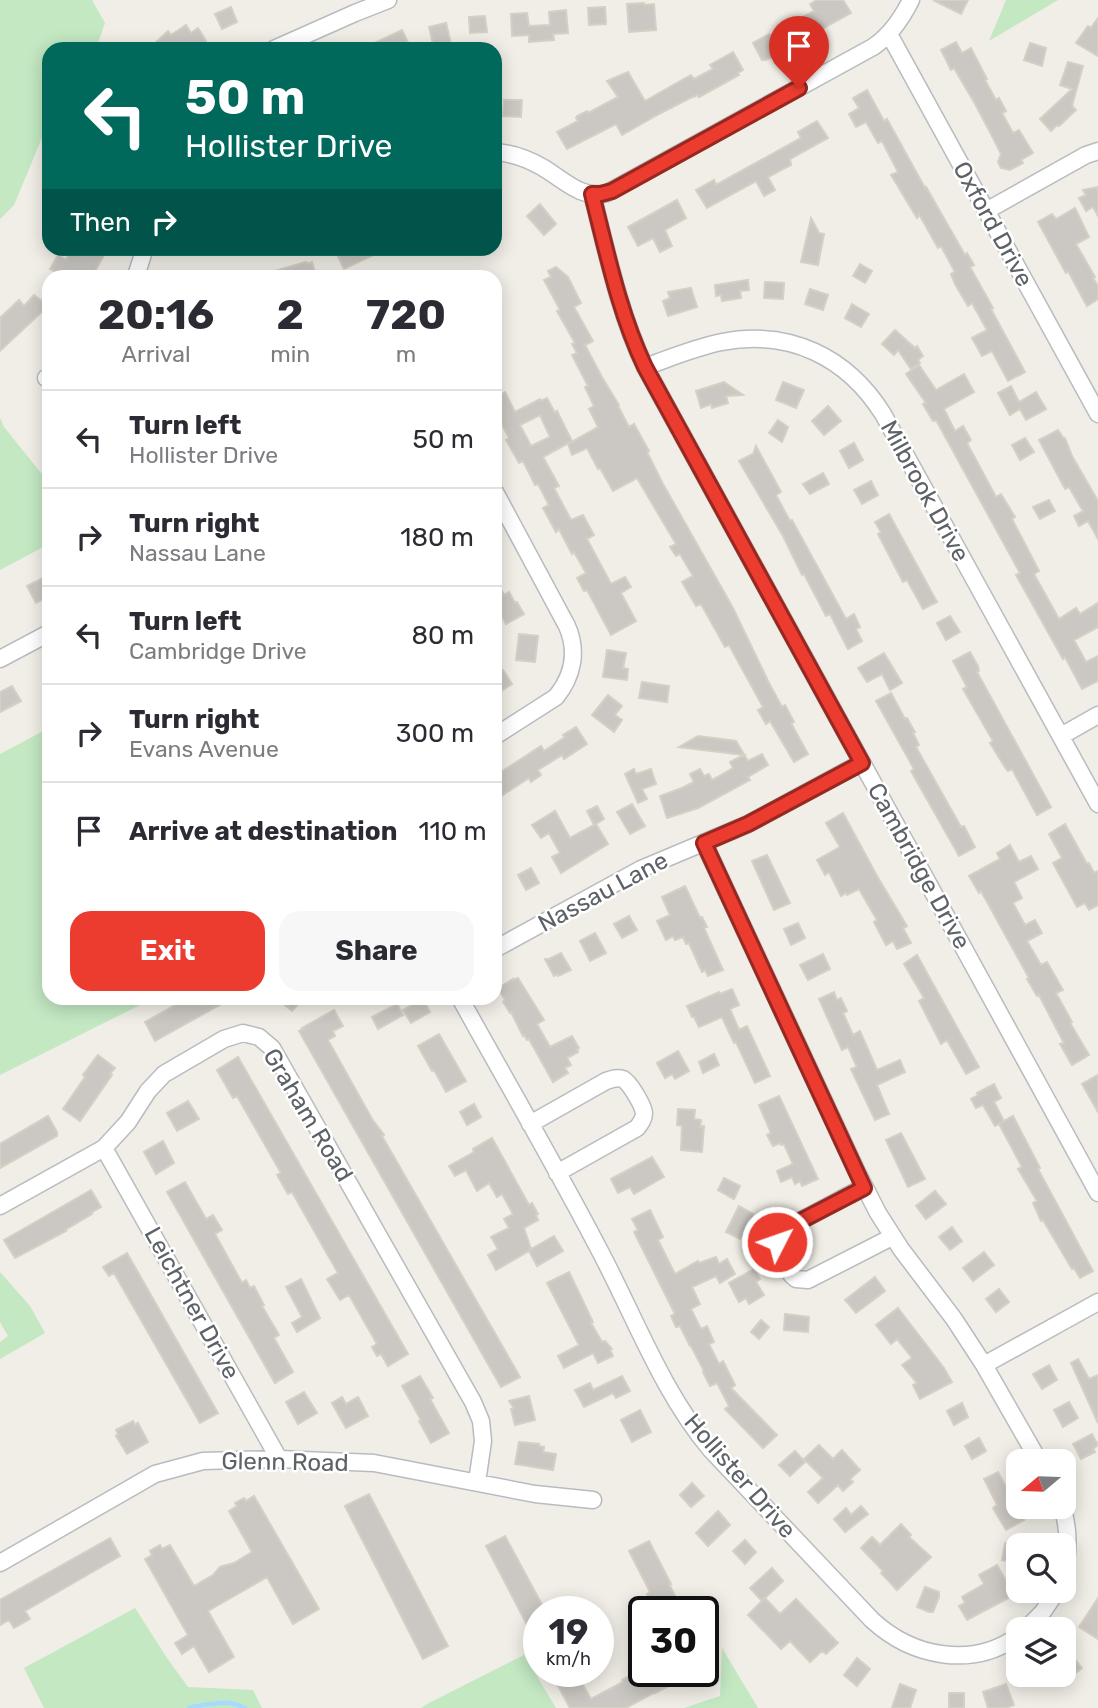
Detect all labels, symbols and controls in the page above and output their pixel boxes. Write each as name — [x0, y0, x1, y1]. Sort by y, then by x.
pin — [769, 16, 829, 88]
icon: arrive — [780, 27, 818, 65]
text: 50 m — [185, 68, 305, 126]
icon: left — [70, 70, 161, 161]
text: Hollister Drive — [185, 127, 393, 165]
street label: Oxford Drive — [947, 157, 1039, 291]
icon: right — [145, 203, 183, 241]
text: Then — [70, 207, 131, 238]
text: 20:16 — [98, 290, 214, 340]
text: 2 — [277, 290, 304, 340]
text: 720 — [366, 290, 446, 340]
text: Arrival — [122, 340, 191, 368]
text: min — [270, 340, 310, 368]
text: m — [396, 340, 416, 368]
text: Turn left — [129, 410, 241, 441]
street label: Milbrook Drive — [875, 415, 975, 567]
icon: left — [70, 420, 108, 458]
text: 50 m — [413, 424, 474, 455]
text: Hollister Drive — [129, 441, 278, 469]
text: Turn right — [129, 508, 259, 539]
icon: right — [70, 518, 108, 556]
text: 180 m — [400, 522, 474, 553]
text: Nassau Lane — [129, 539, 266, 567]
text: Turn left — [129, 606, 241, 637]
icon: left — [70, 616, 108, 654]
text: 80 m — [411, 620, 474, 651]
text: Cambridge Drive — [129, 637, 307, 665]
text: Turn right — [129, 704, 259, 735]
icon: right — [70, 714, 108, 752]
text: 300 m — [396, 718, 474, 749]
text: Evans Avenue — [129, 735, 279, 763]
street label: Cambridge Drive — [862, 778, 976, 954]
icon: arrive — [70, 812, 108, 850]
text: Arrive at destination — [129, 816, 397, 847]
text: 110 m — [418, 816, 487, 847]
street label: Nassau Lane — [533, 846, 673, 938]
button: Exit — [70, 911, 265, 991]
button: Share — [279, 911, 474, 991]
street label: Graham Road — [257, 1043, 359, 1187]
position arrow — [740, 1205, 814, 1279]
street label: Leichtner Drive — [139, 1222, 245, 1384]
street label: Hollister Drive — [678, 1408, 802, 1544]
street label: Glenn Road — [221, 1447, 349, 1477]
north arrow — [1006, 1449, 1076, 1519]
map controls — [1006, 1449, 1076, 1687]
button: search — [1006, 1533, 1076, 1603]
speed limit sign: 30 — [628, 1596, 719, 1687]
text: 19 — [549, 1611, 588, 1653]
button: layers — [1006, 1617, 1076, 1687]
text: km/h — [546, 1648, 591, 1670]

